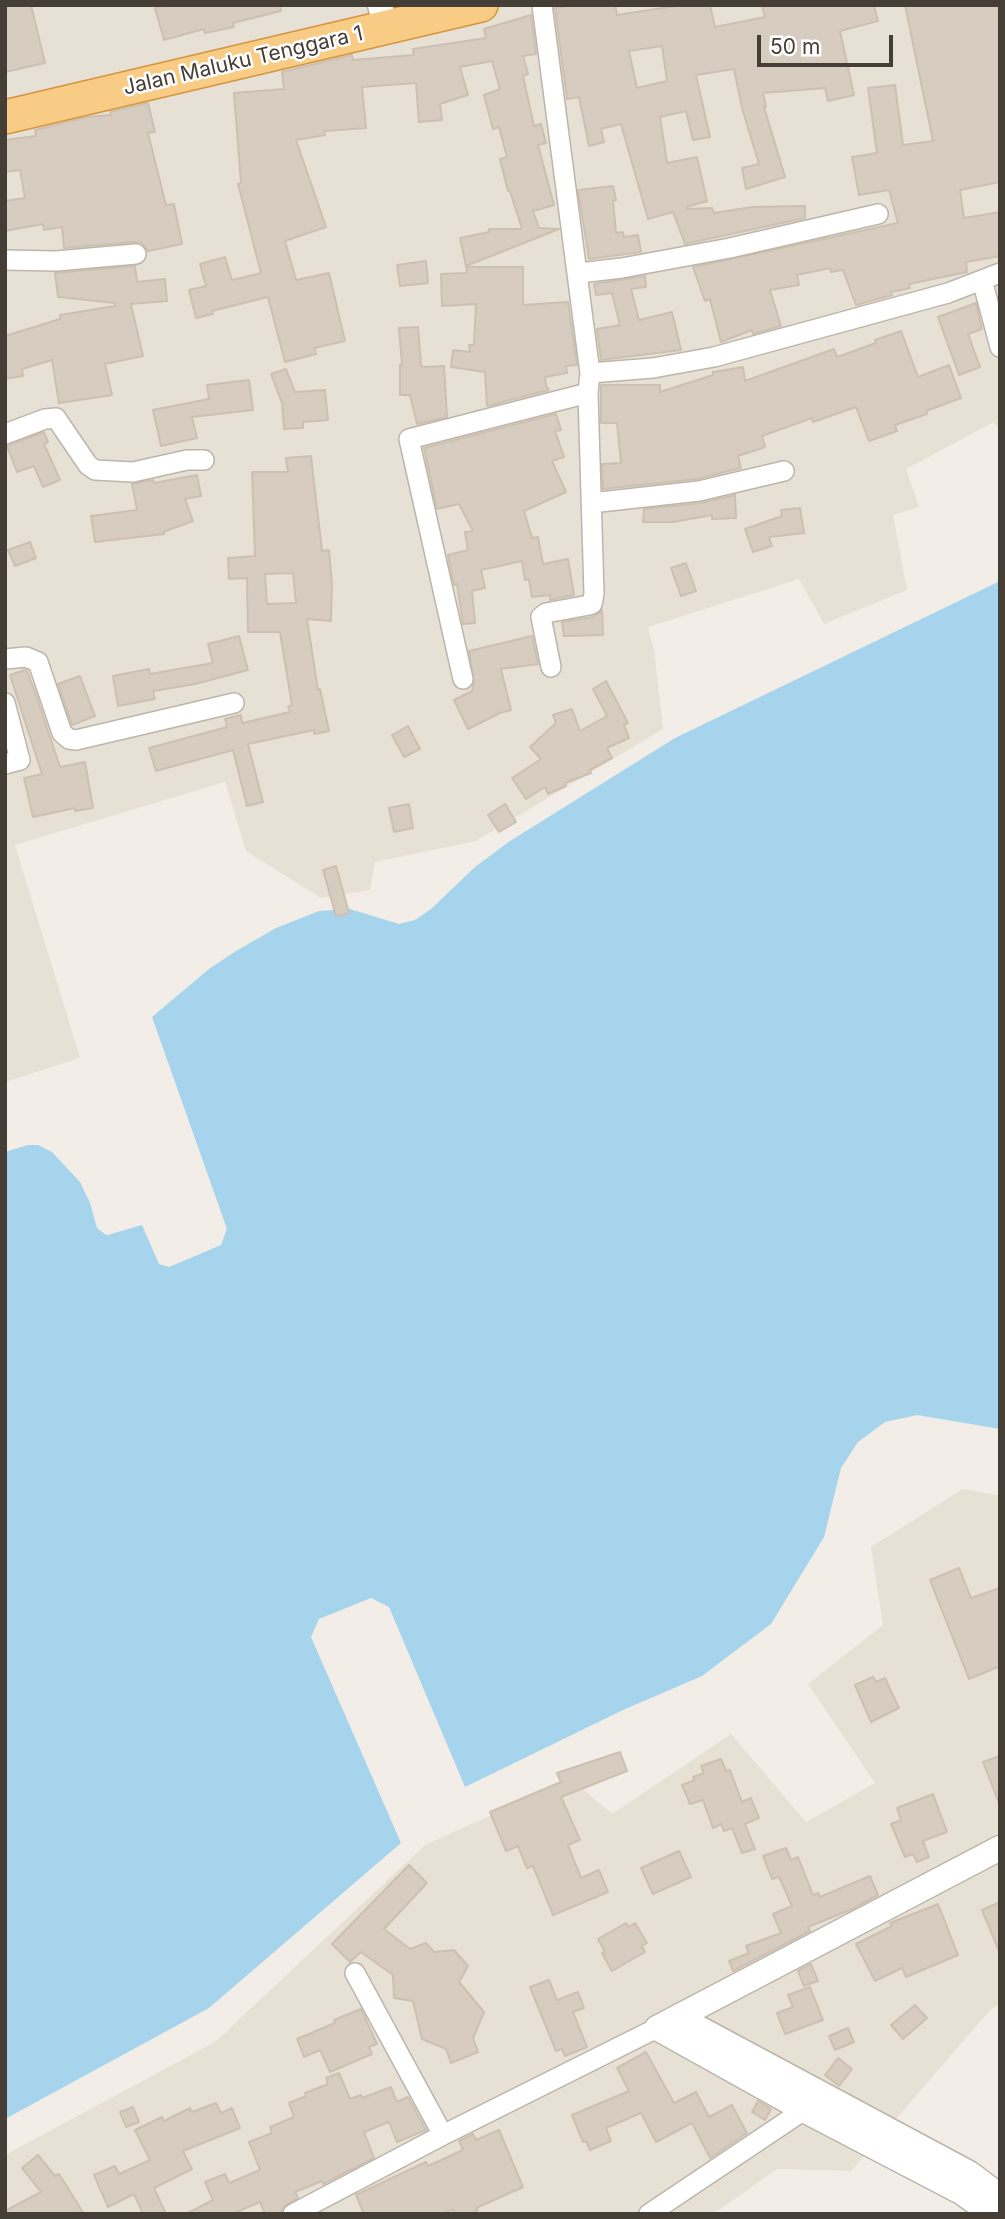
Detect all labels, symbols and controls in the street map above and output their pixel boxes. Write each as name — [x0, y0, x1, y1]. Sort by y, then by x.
street label: Jalan Maluku Tenggara 1 — [121, 21, 365, 101]
scale bar — [760, 21, 897, 65]
text: 50 m — [770, 34, 820, 59]

